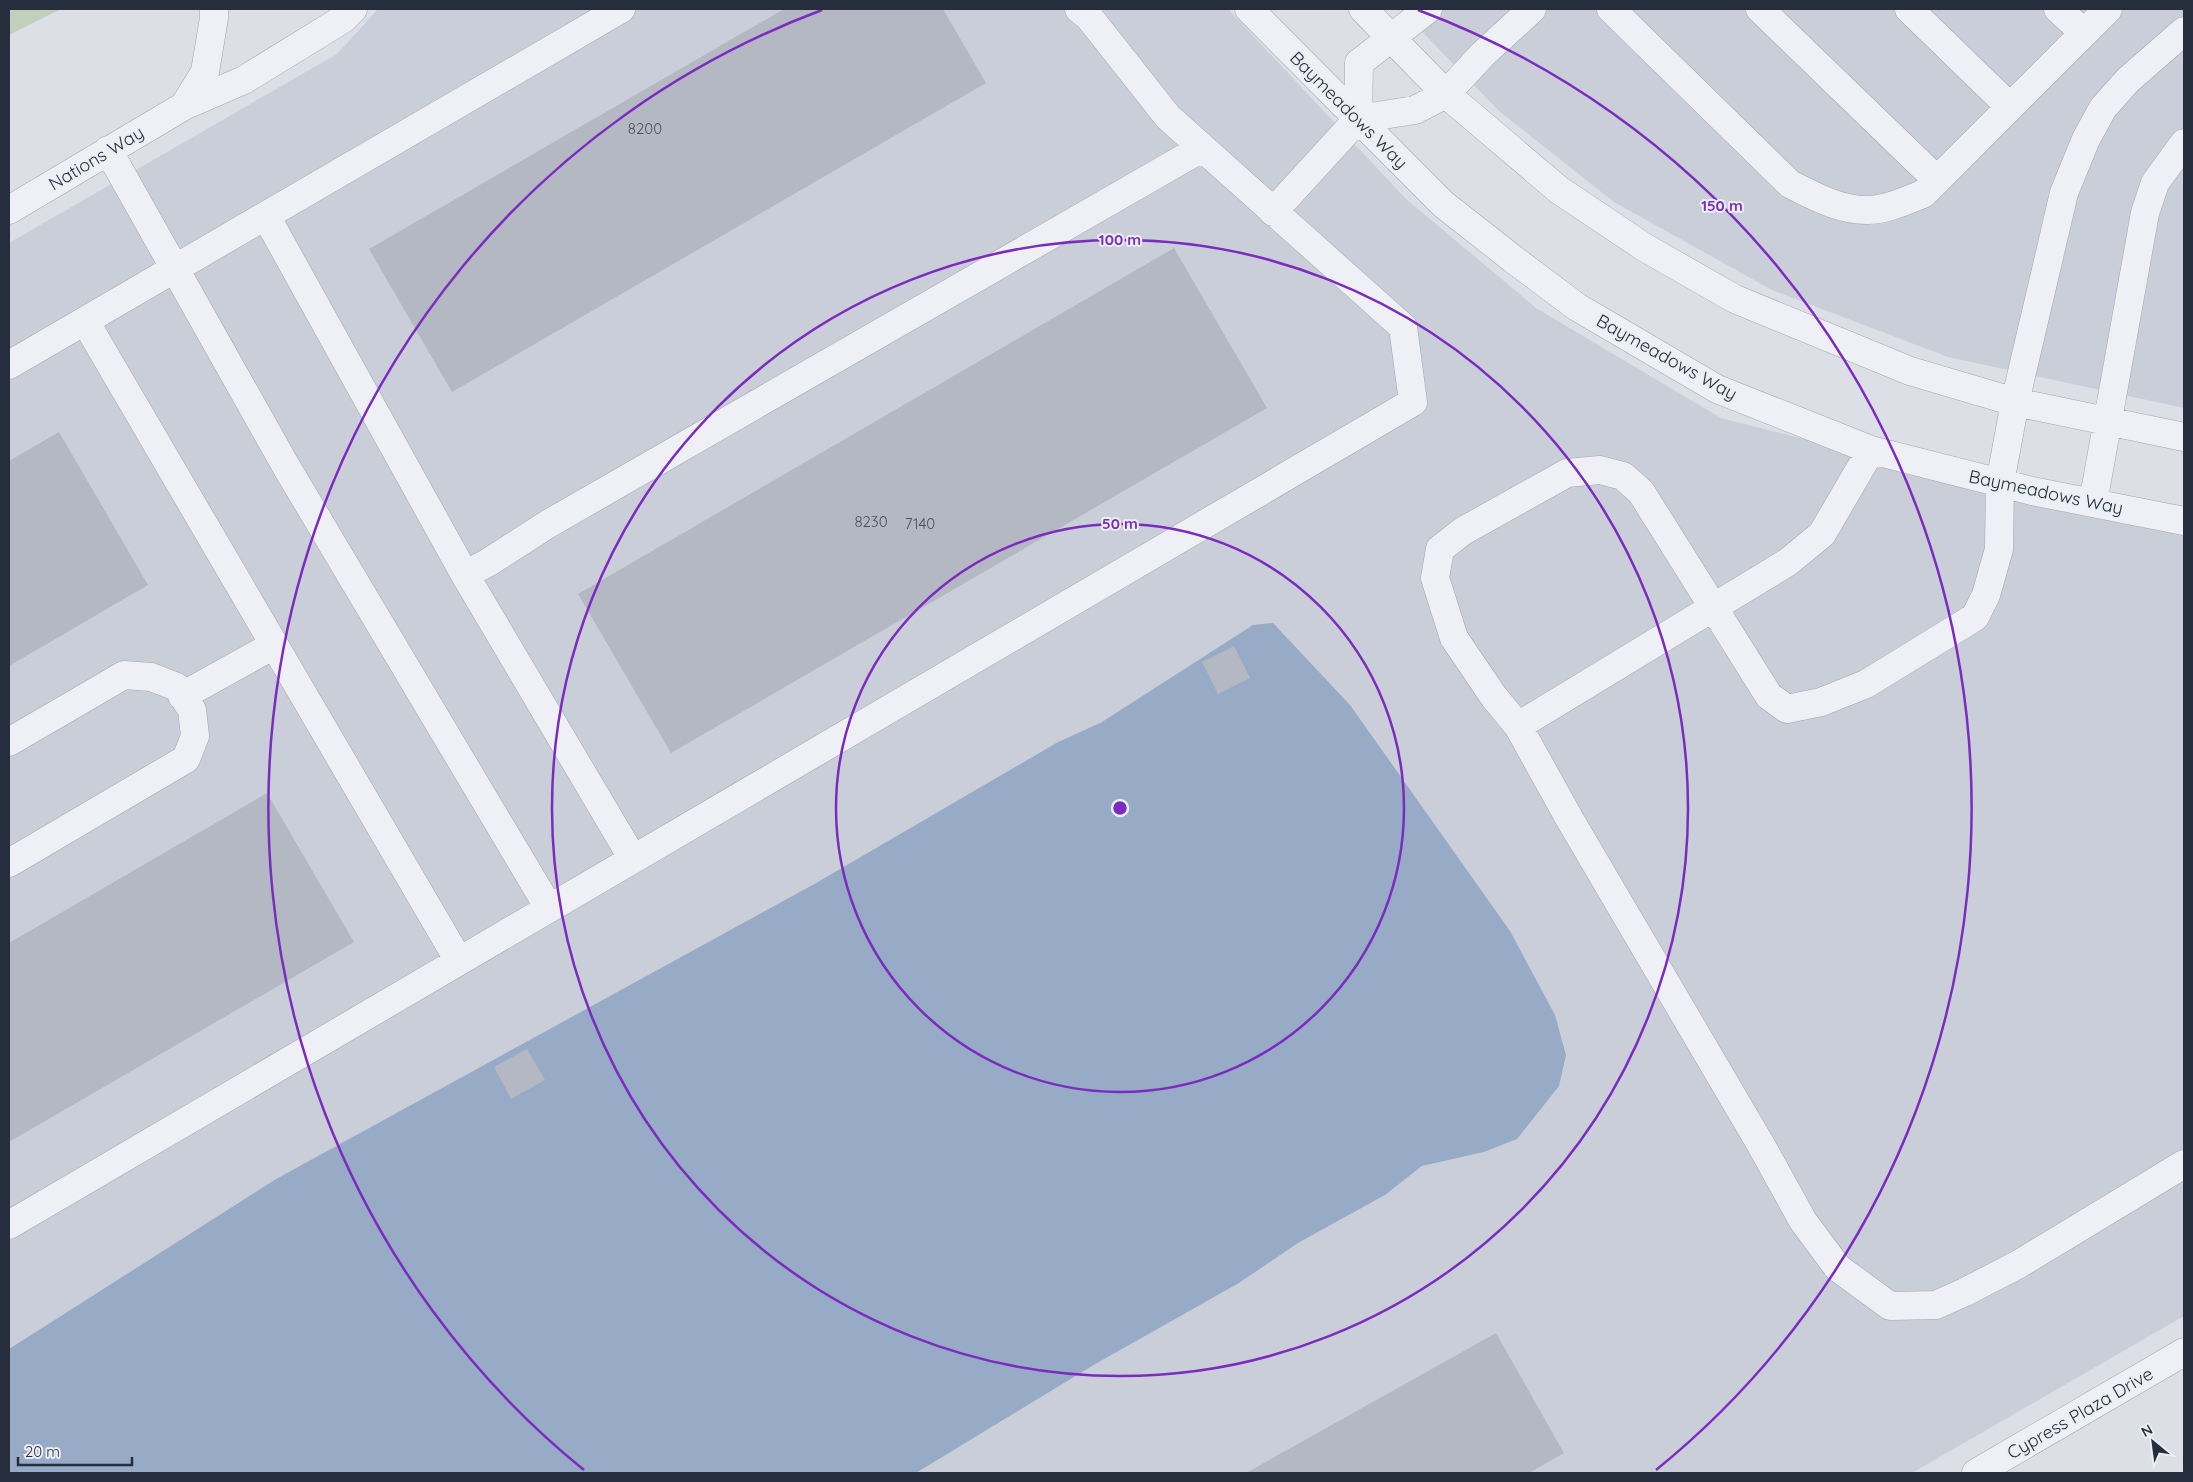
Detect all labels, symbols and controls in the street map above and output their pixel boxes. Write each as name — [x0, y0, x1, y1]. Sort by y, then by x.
street label: Baymeadows Way — [1285, 46, 1413, 174]
house number: 8200 — [628, 119, 662, 138]
street label: Nations Way — [44, 121, 148, 195]
text: 150 m — [1701, 196, 1743, 215]
text: 100 m — [1099, 230, 1141, 249]
street label: Baymeadows Way — [1593, 309, 1741, 405]
street label: Baymeadows Way — [1967, 464, 2125, 520]
house number: 8230 — [854, 512, 888, 531]
house number: 7140 — [905, 514, 935, 533]
text: 50 m — [1102, 514, 1138, 533]
centre of rings — [1111, 799, 1129, 817]
street label: Cypress Plaza Drive — [2003, 1362, 2157, 1464]
north arrow — [2128, 1417, 2178, 1467]
text: N — [2138, 1420, 2156, 1441]
scale bar — [18, 1434, 131, 1466]
text: 20 m — [25, 1442, 60, 1461]

